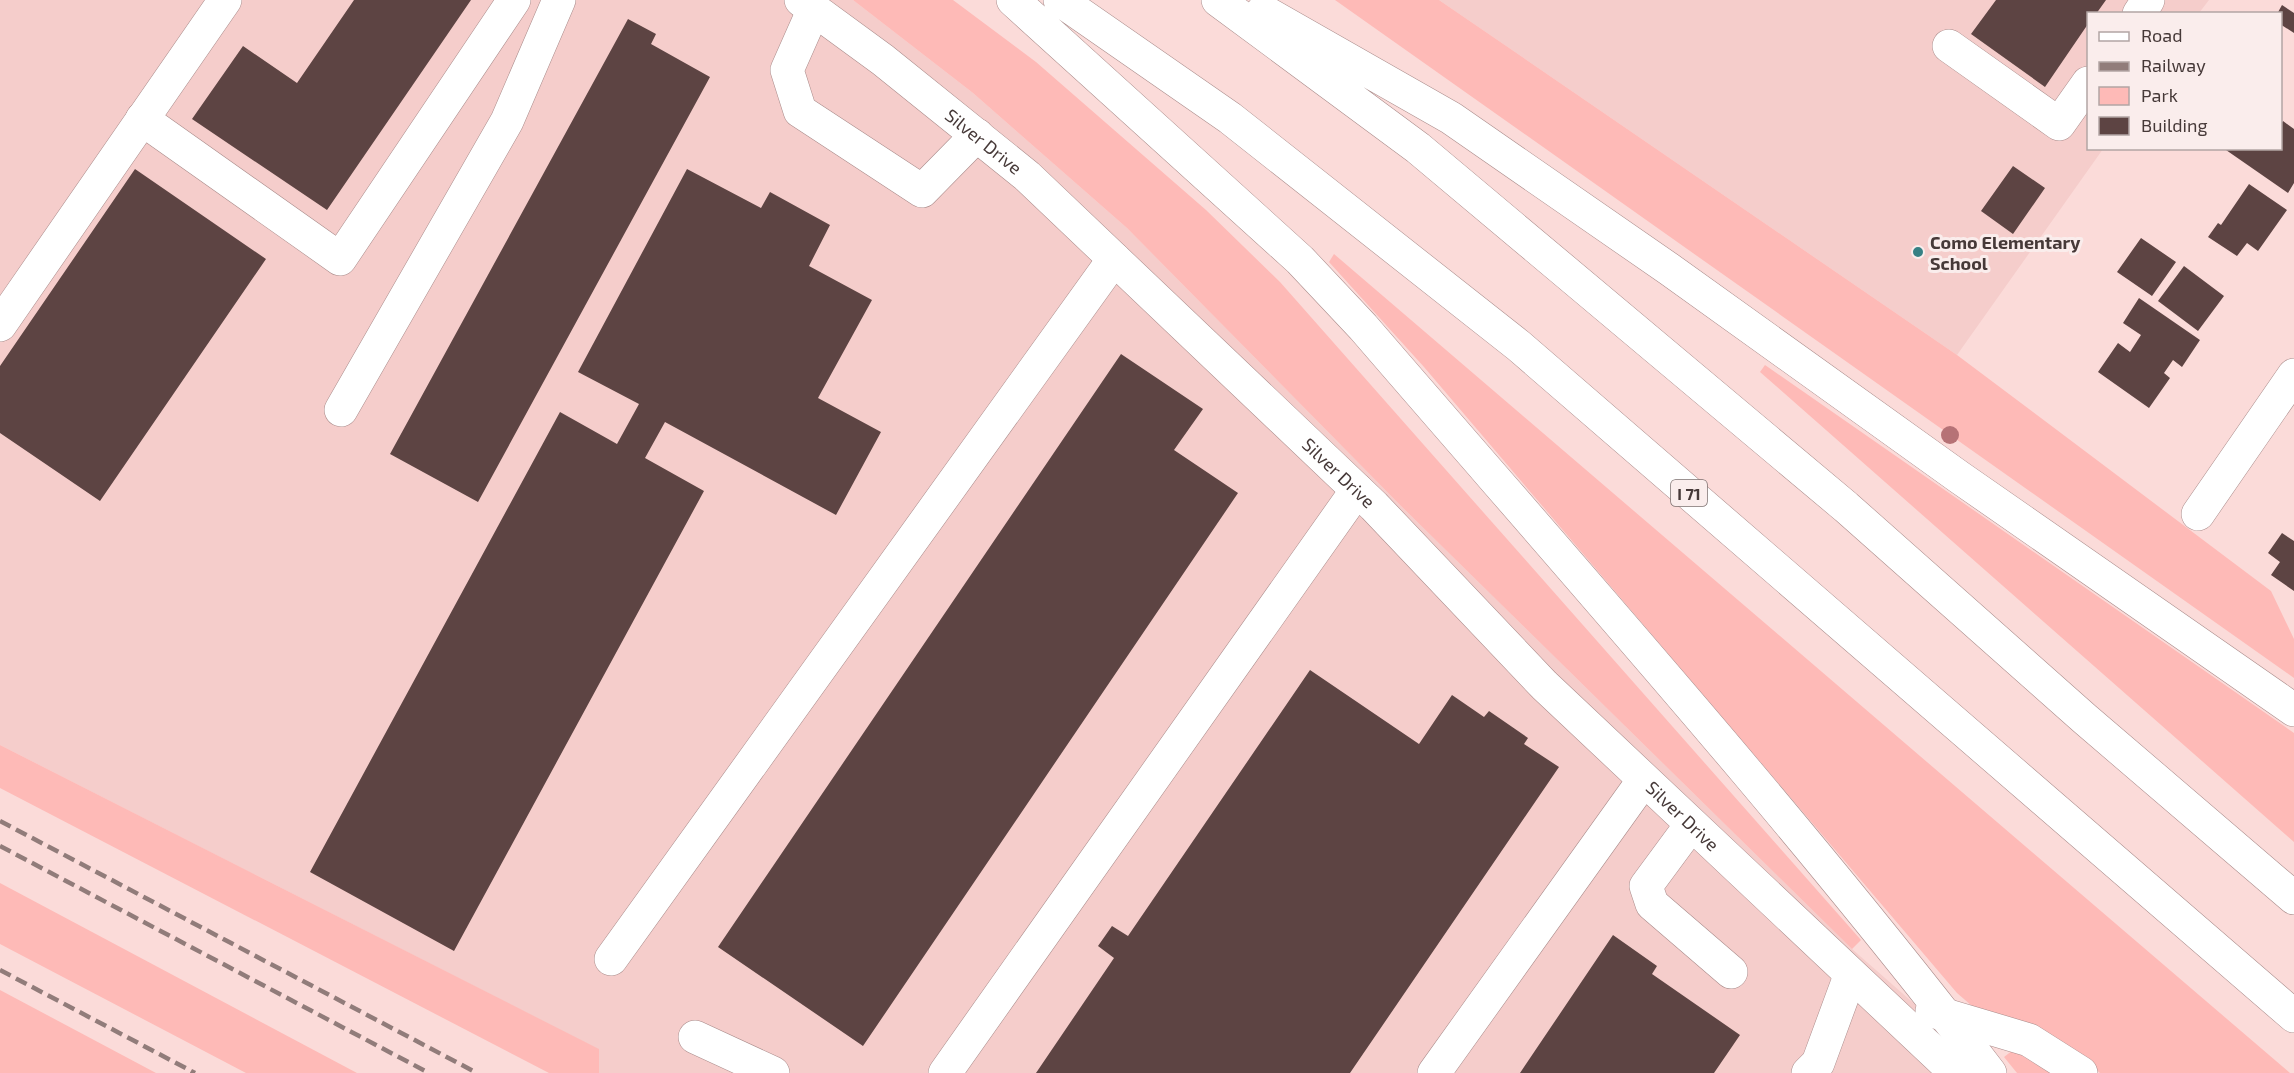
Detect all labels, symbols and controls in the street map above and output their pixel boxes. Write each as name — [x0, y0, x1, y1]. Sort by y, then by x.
legend — [2087, 12, 2282, 150]
text: Road — [2141, 24, 2182, 46]
text: Railway — [2141, 54, 2206, 76]
text: Park — [2141, 84, 2178, 106]
street label: Silver Drive — [941, 104, 1027, 179]
text: Building — [2141, 114, 2208, 136]
place label: Como Elementary School — [1930, 231, 2081, 274]
marker: Como Elementary School — [1911, 245, 1925, 259]
street label: Silver Drive — [1298, 433, 1380, 512]
road number: I 71 — [1671, 480, 1707, 506]
street label: Silver Drive — [1642, 776, 1724, 855]

